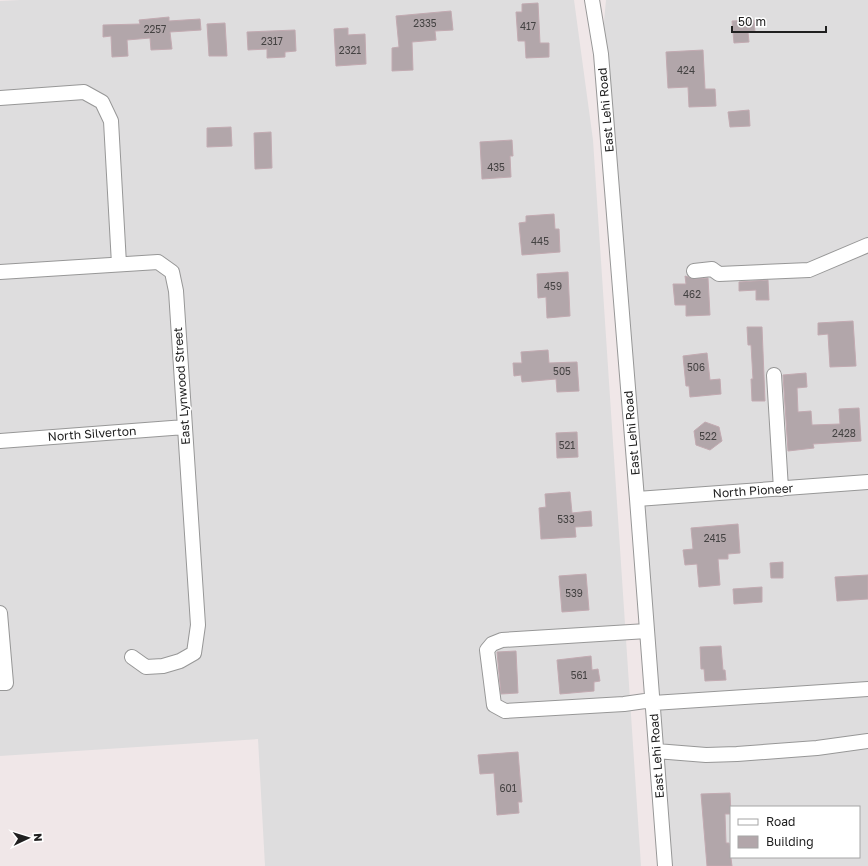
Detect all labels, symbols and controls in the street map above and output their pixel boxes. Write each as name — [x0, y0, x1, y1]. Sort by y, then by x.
scale bar — [732, 8, 826, 34]
text: 50 m — [738, 14, 766, 29]
house number: 2335 — [413, 17, 437, 29]
house number: 417 — [520, 20, 536, 32]
house number: 2257 — [144, 23, 166, 35]
house number: 2317 — [261, 35, 283, 47]
house number: 2321 — [339, 44, 361, 56]
house number: 424 — [677, 64, 695, 76]
street label: East Lehi Road — [594, 67, 617, 153]
house number: 435 — [487, 161, 505, 173]
house number: 445 — [531, 235, 549, 247]
house number: 459 — [544, 280, 562, 292]
house number: 462 — [683, 288, 701, 300]
street label: East Lynwood Street — [170, 327, 193, 445]
house number: 506 — [687, 361, 705, 373]
house number: 505 — [553, 365, 571, 377]
street label: East Lehi Road — [620, 390, 643, 476]
street label: North Silverton — [47, 423, 137, 444]
house number: 2428 — [832, 427, 856, 439]
house number: 522 — [699, 430, 717, 442]
house number: 521 — [559, 439, 575, 451]
street label: North Pioneer — [712, 480, 794, 501]
house number: 533 — [557, 513, 575, 525]
house number: 2415 — [704, 532, 726, 544]
house number: 539 — [565, 587, 583, 599]
house number: 561 — [571, 669, 587, 681]
street label: East Lehi Road — [646, 713, 667, 799]
house number: 601 — [499, 782, 517, 794]
legend — [730, 806, 860, 858]
text: Road — [766, 814, 795, 829]
north arrow — [8, 818, 48, 858]
text: N — [32, 833, 45, 842]
text: Building — [766, 834, 814, 849]

